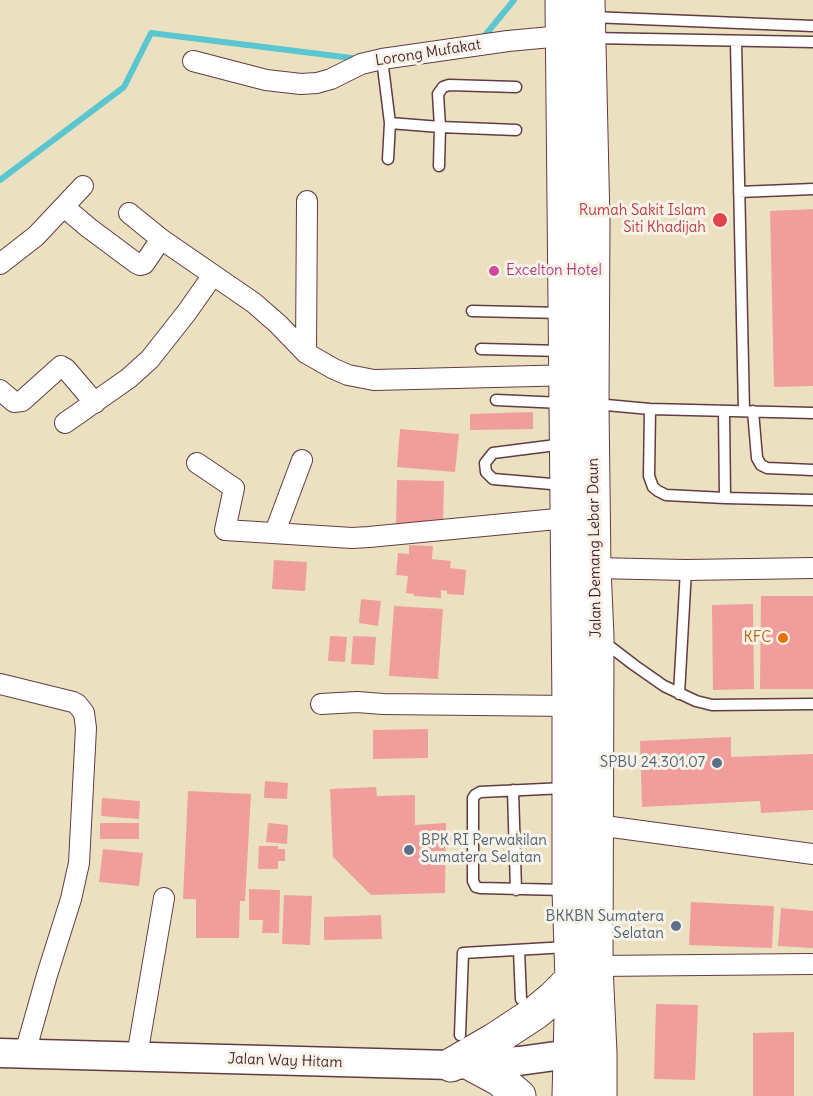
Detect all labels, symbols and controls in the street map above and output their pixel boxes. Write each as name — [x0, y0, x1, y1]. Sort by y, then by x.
street label: Lorong Mufakat — [374, 36, 482, 70]
place label: Rumah Sakit Islam Siti Khadijah — [579, 202, 706, 237]
marker: Rumah Sakit Islam Siti Khadijah — [711, 211, 729, 229]
place label: Excelton Hotel — [506, 262, 602, 280]
marker: Excelton Hotel — [487, 264, 501, 278]
street label: Jalan Demang Lebar Daun — [584, 458, 606, 638]
place label: KFC — [744, 629, 771, 647]
marker: KFC — [776, 631, 790, 645]
place label: SPBU 24.301.07 — [600, 754, 705, 772]
marker: SPBU 24.301.07 — [710, 756, 724, 770]
place label: BPK RI Perwakilan Sumatera Selatan — [421, 832, 547, 867]
marker: BPK RI Perwakilan Sumatera Selatan — [402, 843, 416, 857]
place label: BKKBN Sumatera Selatan — [546, 908, 664, 943]
marker: BKKBN Sumatera Selatan — [669, 919, 683, 933]
street label: Jalan Way Hitam — [227, 1050, 343, 1072]

